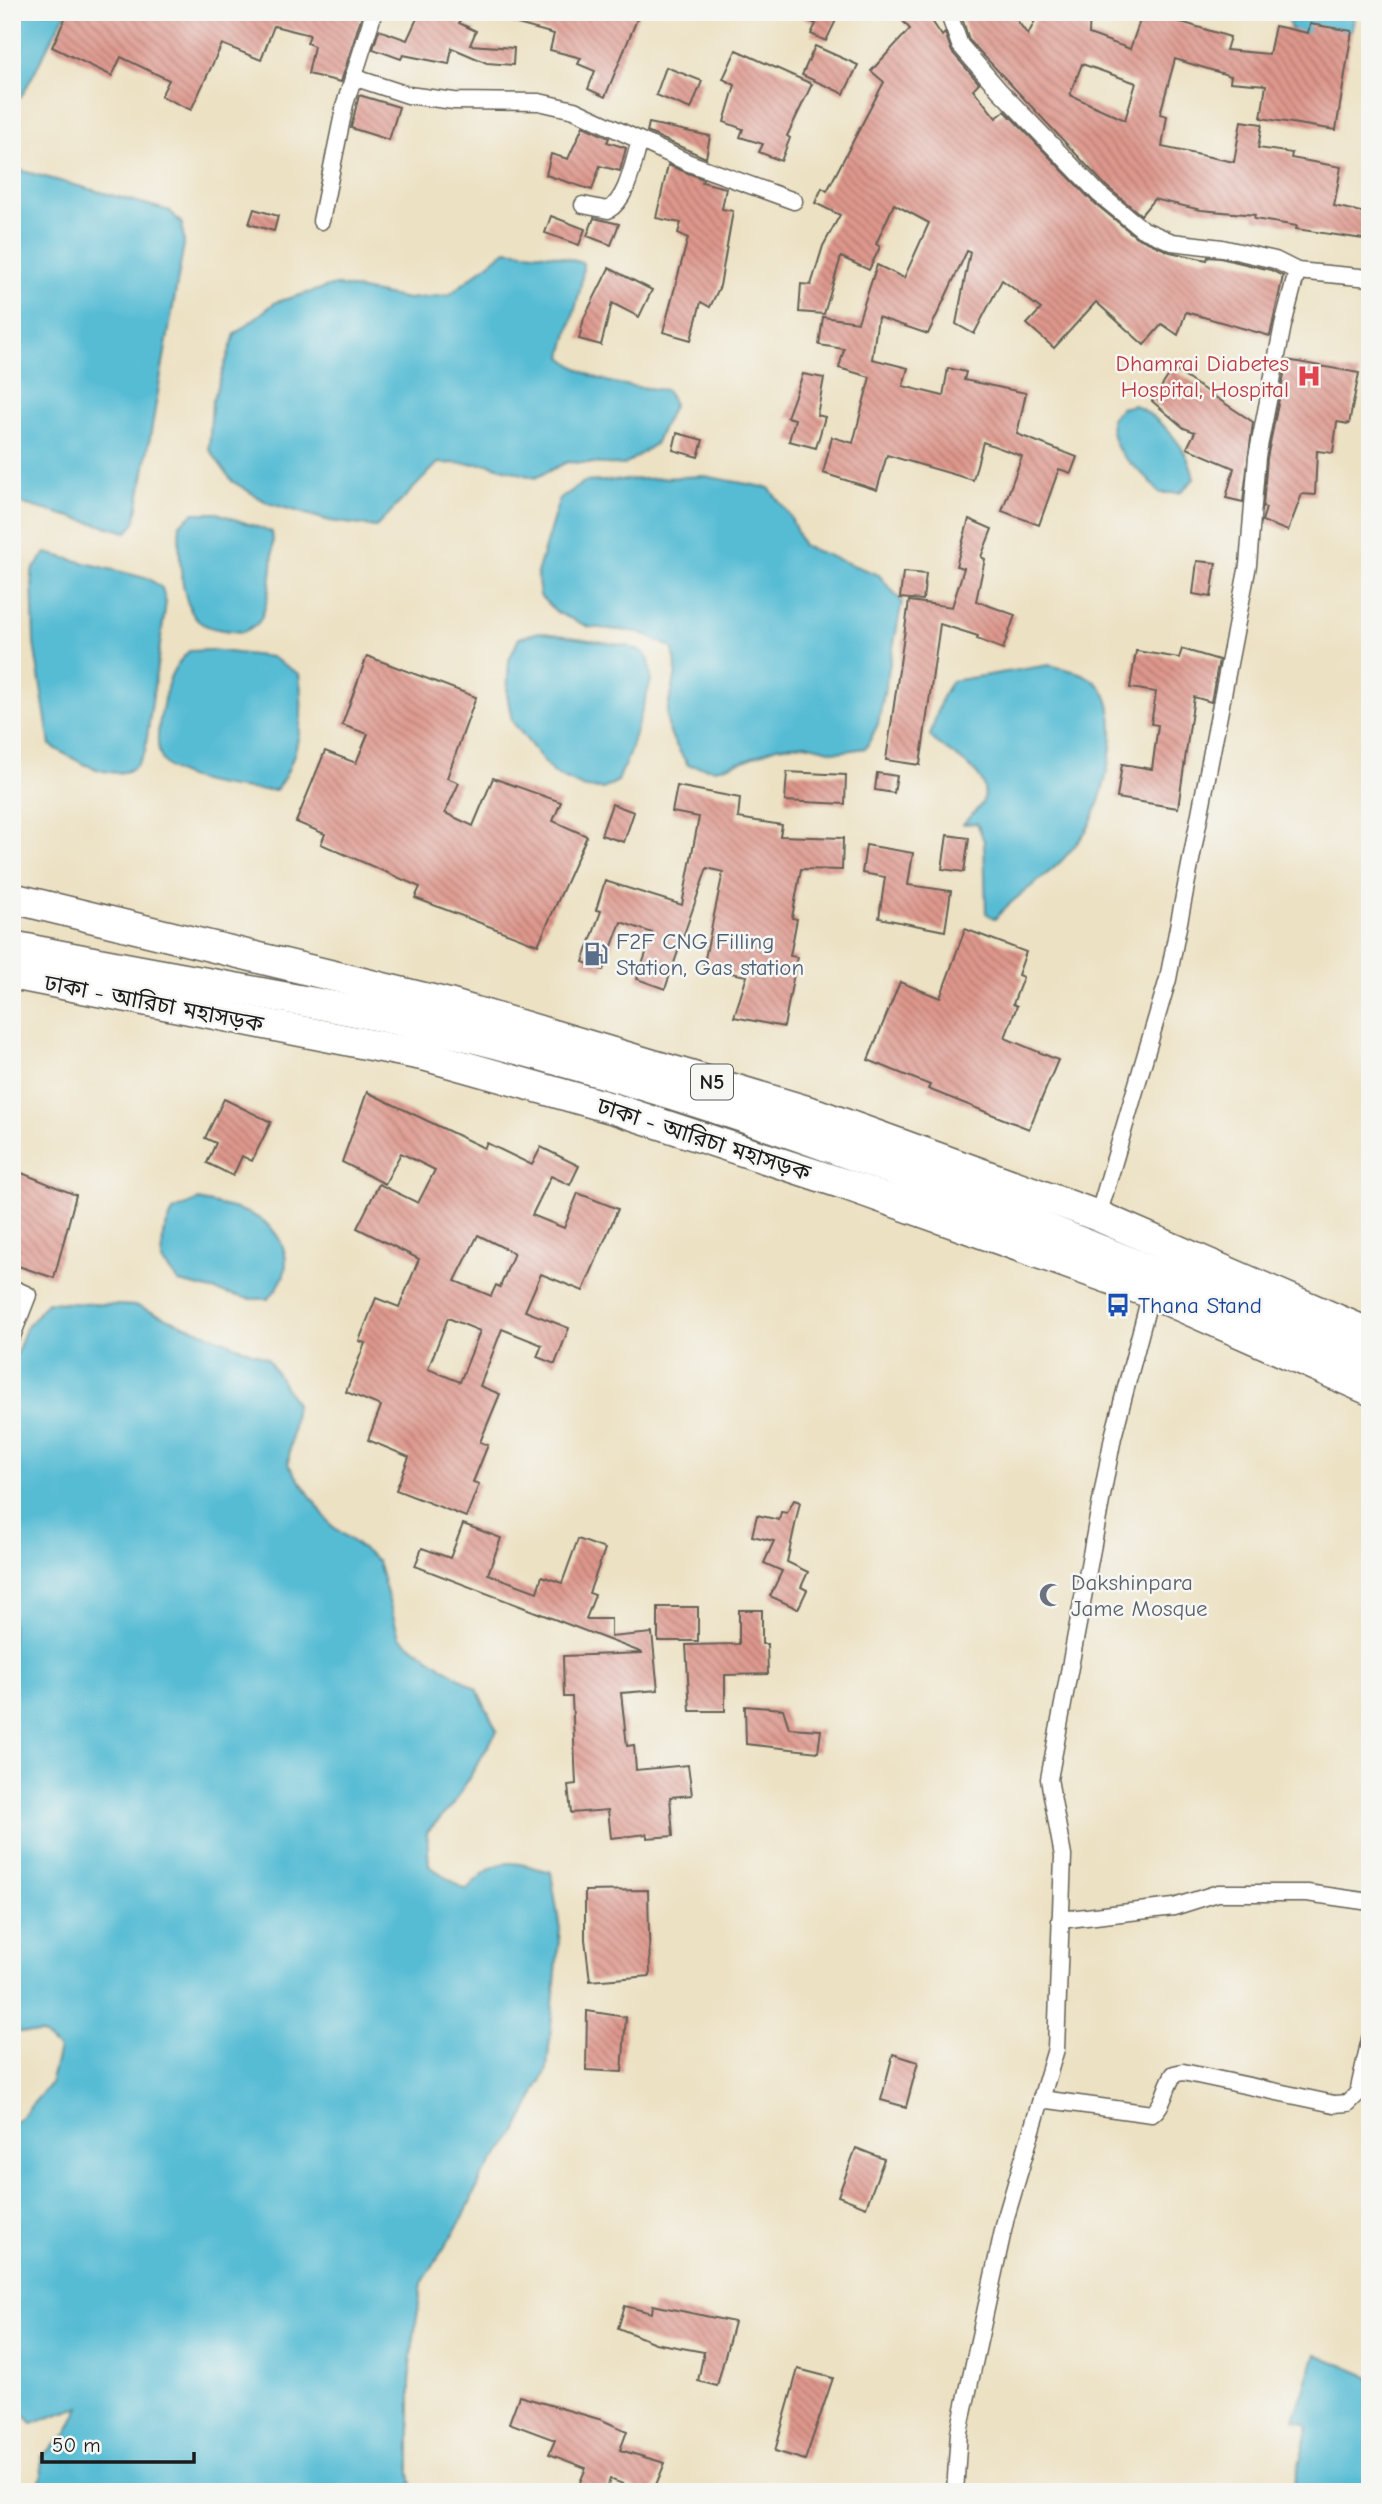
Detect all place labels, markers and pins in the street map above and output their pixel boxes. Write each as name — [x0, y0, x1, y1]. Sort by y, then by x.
place label: Dhamrai Diabetes Hospital, Hospital — [1115, 350, 1289, 403]
hospital icon: Dhamrai Diabetes Hospital, Hospital — [1295, 362, 1323, 390]
place label: F2F CNG Filling Station, Gas station — [616, 928, 804, 981]
fuel station icon: F2F CNG Filling Station, Gas station — [582, 940, 610, 968]
bus stop icon: Thana Stand — [1104, 1291, 1132, 1319]
place label: Thana Stand — [1138, 1292, 1262, 1319]
place label: Dakshinpara Jame Mosque — [1071, 1569, 1208, 1622]
mosque icon: Dakshinpara Jame Mosque — [1037, 1581, 1065, 1609]

